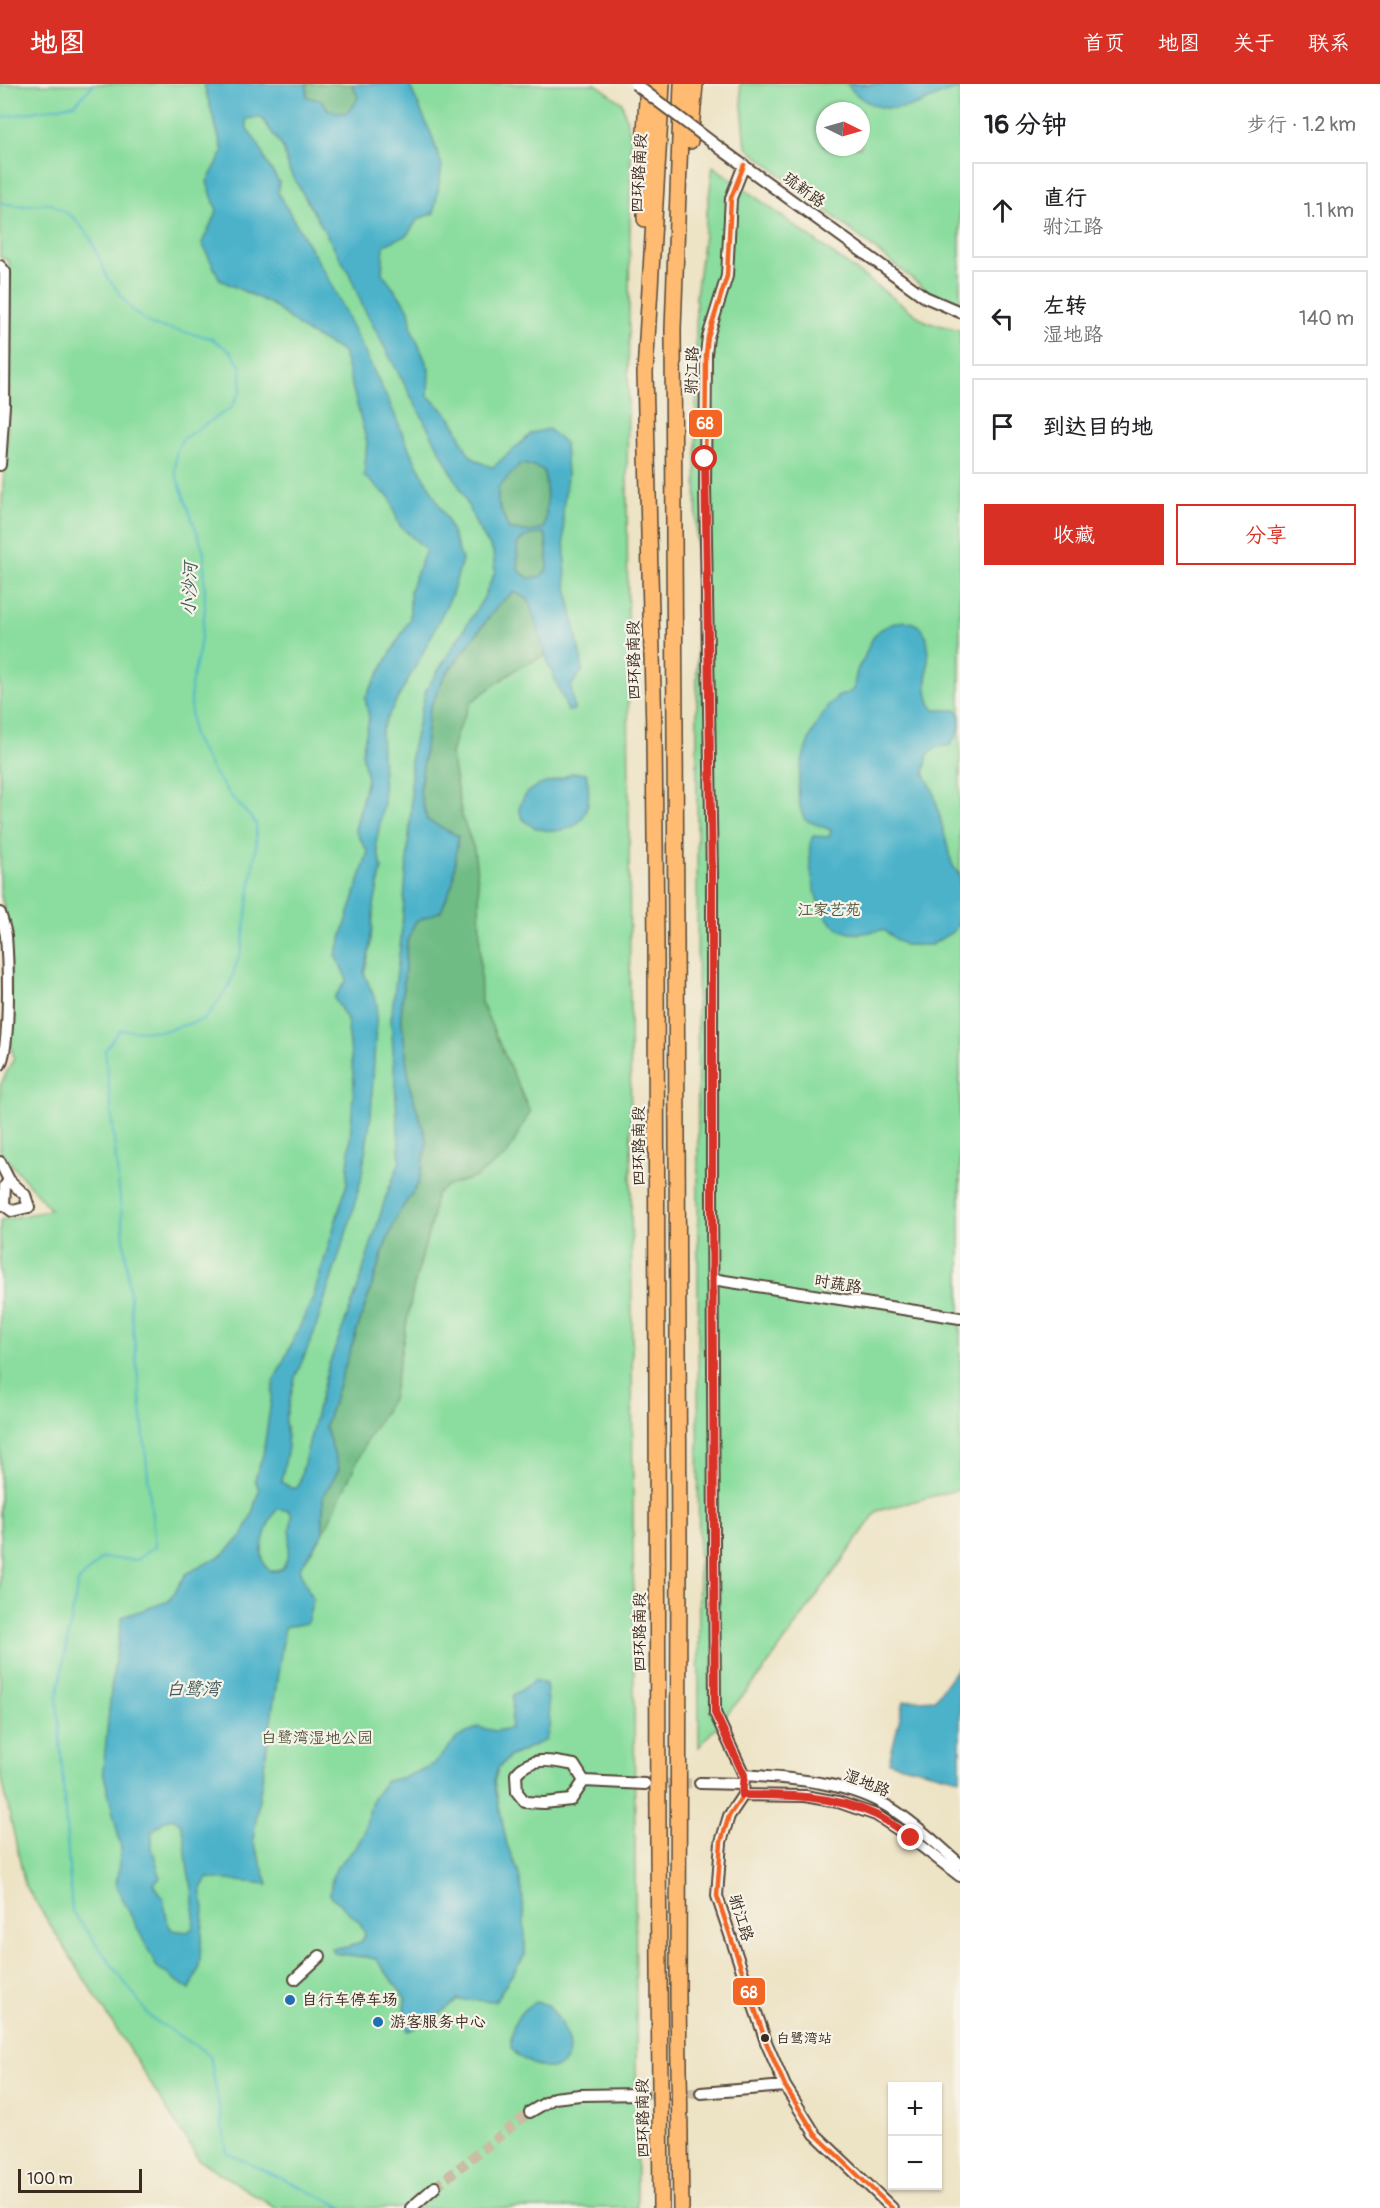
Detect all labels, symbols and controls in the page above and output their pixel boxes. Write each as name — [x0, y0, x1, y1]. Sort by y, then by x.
text: 地图 — [30, 26, 86, 61]
text: 首页 — [1083, 30, 1125, 57]
text: 地图 — [1158, 30, 1200, 57]
text: 关于 — [1233, 30, 1275, 57]
text: 联系 — [1308, 30, 1350, 57]
north arrow — [816, 102, 870, 156]
text: 16 分钟 — [984, 109, 1067, 141]
text: 步行 · 1.2 km — [1247, 112, 1356, 137]
street label: 四环路南段 — [627, 133, 651, 213]
street label: 琉新路 — [779, 168, 829, 212]
text: 直行 — [1043, 184, 1087, 212]
icon: ahead — [986, 194, 1019, 227]
text: 1.1 km — [1304, 198, 1354, 223]
text: 驸江路 — [1043, 214, 1103, 239]
text: 左转 — [1043, 292, 1087, 320]
icon: left — [986, 302, 1019, 335]
text: 140 m — [1299, 306, 1354, 331]
text: 湿地路 — [1043, 322, 1103, 347]
street label: 驸江路 — [681, 346, 703, 394]
line badge: 68 — [688, 409, 723, 438]
icon: arrive — [986, 410, 1019, 443]
text: 到达目的地 — [1043, 413, 1153, 441]
text: 68 — [696, 414, 714, 434]
route start — [691, 445, 717, 471]
button: 收藏 — [984, 504, 1164, 565]
button: 分享 — [1176, 504, 1356, 565]
water label: 小沙河 — [178, 559, 203, 616]
street label: 四环路南段 — [623, 620, 645, 700]
park label: 江家艺苑 — [797, 900, 861, 920]
street label: 四环路南段 — [629, 1106, 649, 1186]
street label: 时蔬路 — [813, 1270, 863, 1298]
street label: 四环路南段 — [630, 1592, 650, 1672]
water label: 白鹭湾 — [166, 1678, 222, 1701]
park label: 白鹭湾湿地公园 — [261, 1728, 373, 1748]
street label: 湿地路 — [841, 1765, 893, 1801]
route end — [897, 1824, 923, 1850]
street label: 驸江路 — [724, 1892, 758, 1944]
line badge: 68 — [732, 1977, 766, 2006]
text: 68 — [740, 1983, 758, 2003]
place label: 自行车停车场 — [302, 1990, 398, 2010]
marker: 自行车停车场 — [283, 1993, 297, 2007]
place label: 游客服务中心 — [390, 2012, 486, 2032]
marker: 游客服务中心 — [371, 2015, 385, 2029]
place label: 白鹭湾站 — [776, 2030, 832, 2047]
marker: 白鹭湾站 — [759, 2032, 771, 2044]
street label: 四环路南段 — [632, 2078, 654, 2158]
map controls — [888, 2082, 942, 2190]
button: + — [888, 2082, 942, 2136]
button: − — [888, 2136, 942, 2190]
scale bar — [18, 2166, 142, 2194]
text: 100 m — [27, 2169, 73, 2189]

